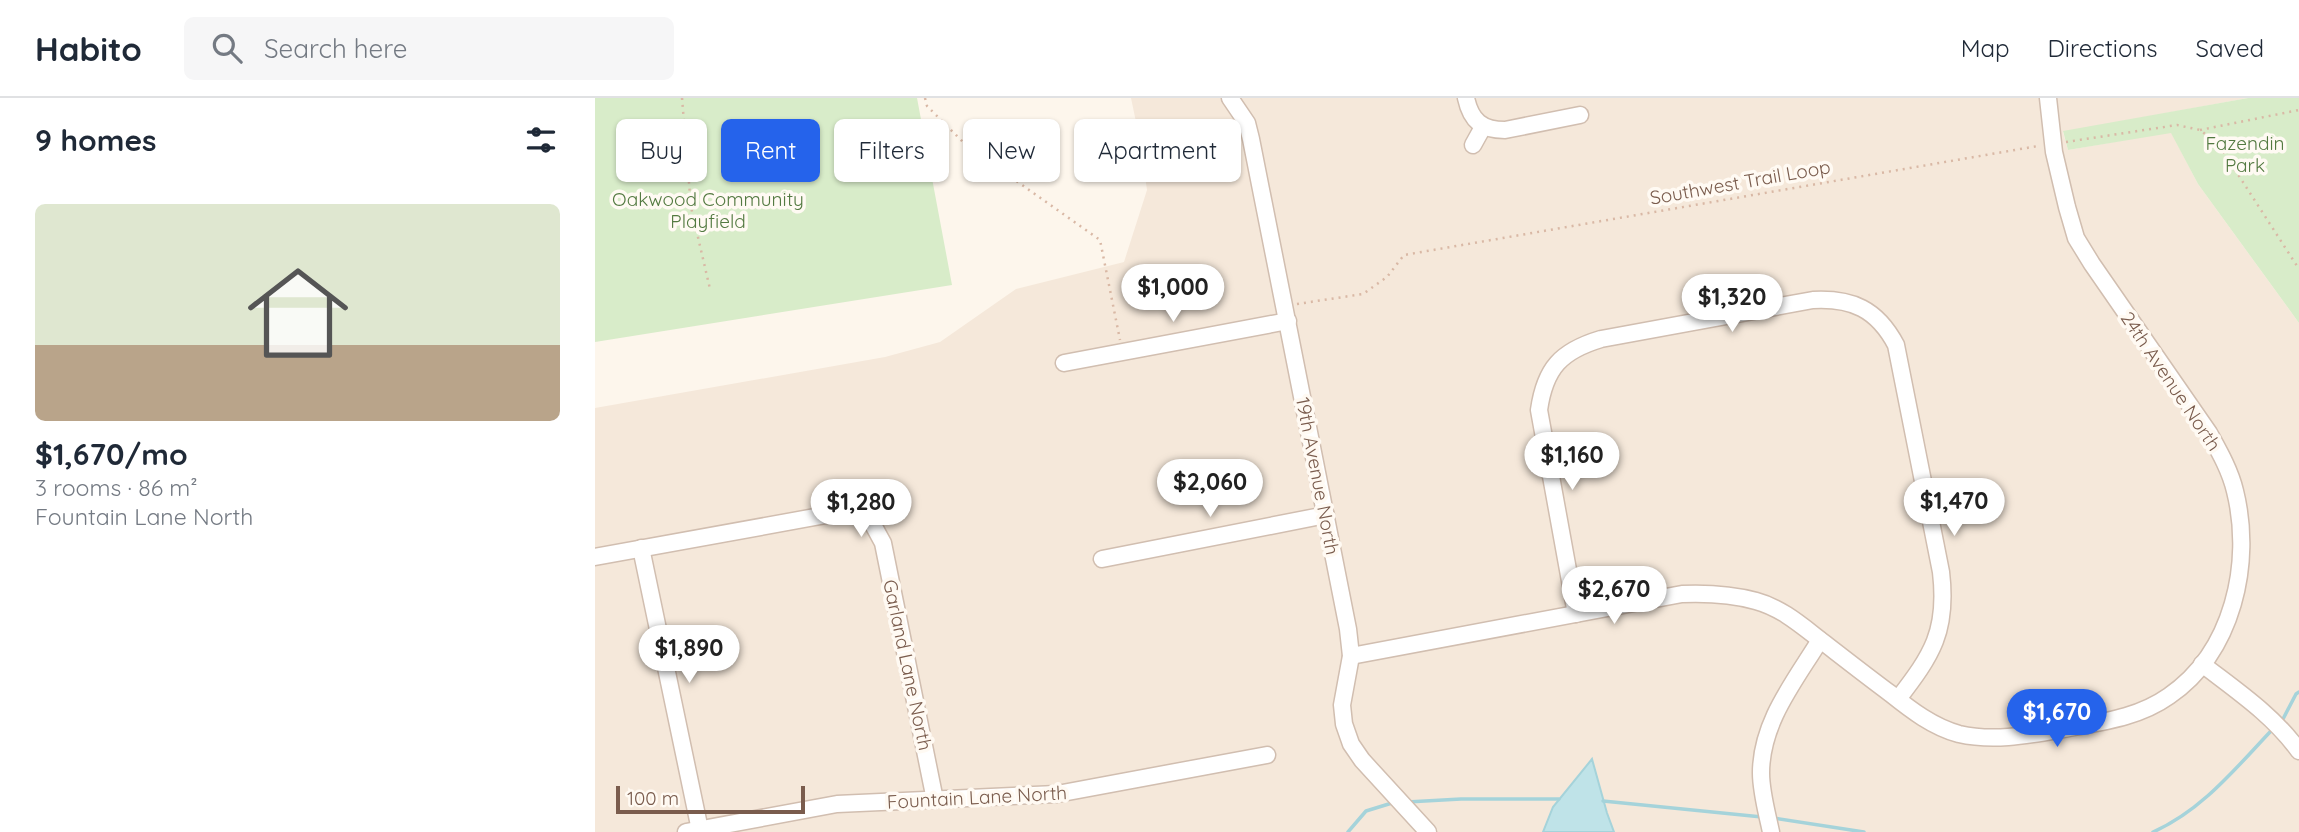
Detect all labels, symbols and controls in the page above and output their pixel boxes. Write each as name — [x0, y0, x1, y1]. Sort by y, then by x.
search box — [184, 17, 674, 80]
text: Habito — [35, 28, 142, 69]
icon: search — [208, 29, 246, 67]
text: Search here — [264, 32, 407, 65]
text: Map — [1961, 33, 2010, 63]
text: Directions — [2048, 33, 2158, 63]
text: Saved — [2196, 33, 2264, 63]
chip: Buy — [616, 119, 707, 182]
chip: Rent — [721, 119, 820, 182]
chip: Filters — [834, 119, 949, 182]
chip: New — [963, 119, 1060, 182]
chip: Apartment — [1074, 119, 1241, 182]
text: 9 homes — [35, 121, 157, 159]
icon: filters — [522, 121, 560, 159]
park label: Fazendin Park — [2205, 131, 2285, 177]
street label: Southwest Trail Loop — [1648, 154, 1832, 210]
park label: Oakwood Community Playfield — [612, 187, 804, 233]
icon: home — [235, 250, 361, 376]
pin: $1,000 — [1116, 264, 1230, 324]
text: $1,000 — [1137, 272, 1209, 301]
pin: $1,320 — [1675, 274, 1789, 334]
text: $1,320 — [1698, 282, 1766, 311]
street label: 24th Avenue North — [2116, 307, 2226, 455]
street label: 19th Avenue North — [1291, 395, 1345, 557]
pin: $1,160 — [1515, 432, 1629, 492]
text: $1,670/mo — [35, 435, 188, 473]
text: $1,160 — [1540, 440, 1604, 469]
pin: $2,060 — [1153, 460, 1267, 519]
text: $2,060 — [1173, 467, 1247, 496]
text: 3 rooms · 86 m² — [35, 473, 198, 502]
pin: $1,470 — [1897, 478, 2011, 538]
pin: $1,280 — [804, 480, 918, 539]
text: $1,470 — [1920, 486, 1988, 515]
text: $1,280 — [827, 487, 895, 516]
text: Fountain Lane North — [35, 502, 253, 531]
pin: $2,670 — [1557, 566, 1671, 626]
text: $2,670 — [1578, 574, 1650, 603]
street label: Garland Lane North — [878, 577, 938, 753]
pin: $1,890 — [632, 626, 746, 685]
text: $1,890 — [655, 633, 723, 662]
pin: $1,670 — [2000, 690, 2114, 749]
text: $1,670 — [2023, 697, 2091, 726]
street label: Fountain Lane North — [886, 780, 1068, 814]
scale bar — [616, 783, 805, 815]
text: 100 m — [627, 786, 679, 810]

